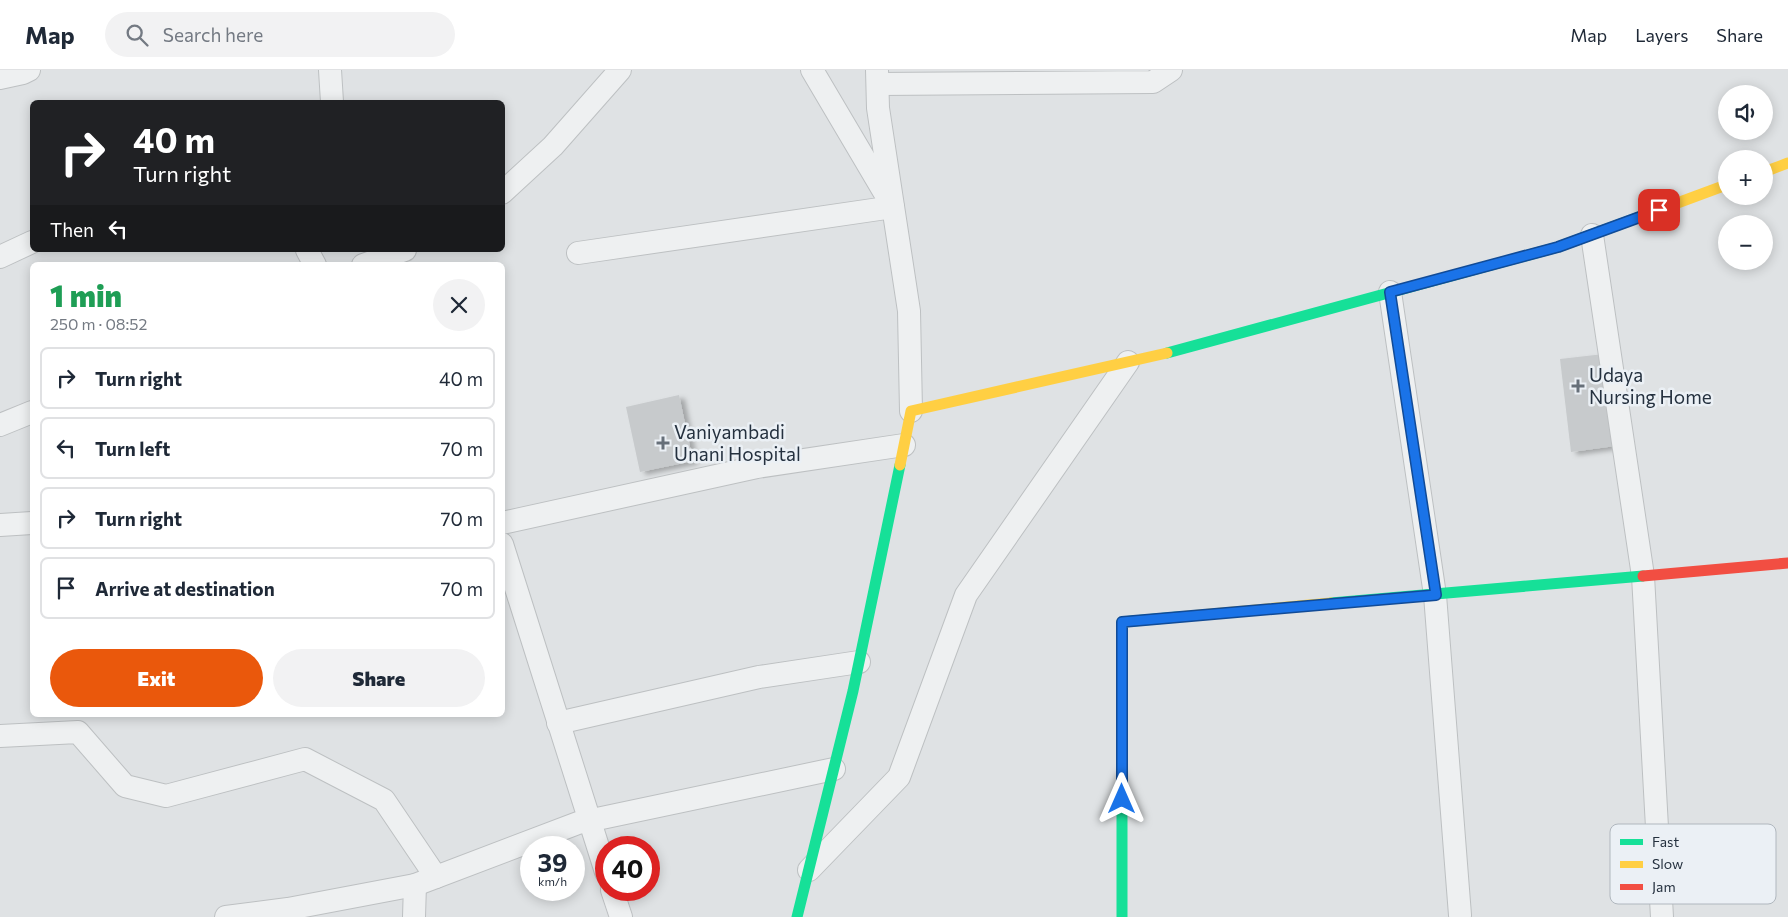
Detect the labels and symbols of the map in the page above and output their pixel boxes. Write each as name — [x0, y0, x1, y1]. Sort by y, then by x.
pin — [1638, 189, 1680, 231]
place label: Udaya Nursing Home — [1589, 363, 1712, 408]
marker: Udaya Nursing Home — [1571, 379, 1585, 393]
place label: Vaniyambadi Unani Hospital — [674, 420, 801, 465]
marker: Vaniyambadi Unani Hospital — [656, 436, 670, 450]
position arrow — [1095, 772, 1147, 824]
legend — [1610, 824, 1776, 904]
text: Fast — [1652, 833, 1679, 850]
speed limit sign: 40 — [595, 836, 660, 901]
text: Slow — [1652, 855, 1683, 872]
text: Jam — [1652, 878, 1676, 895]

